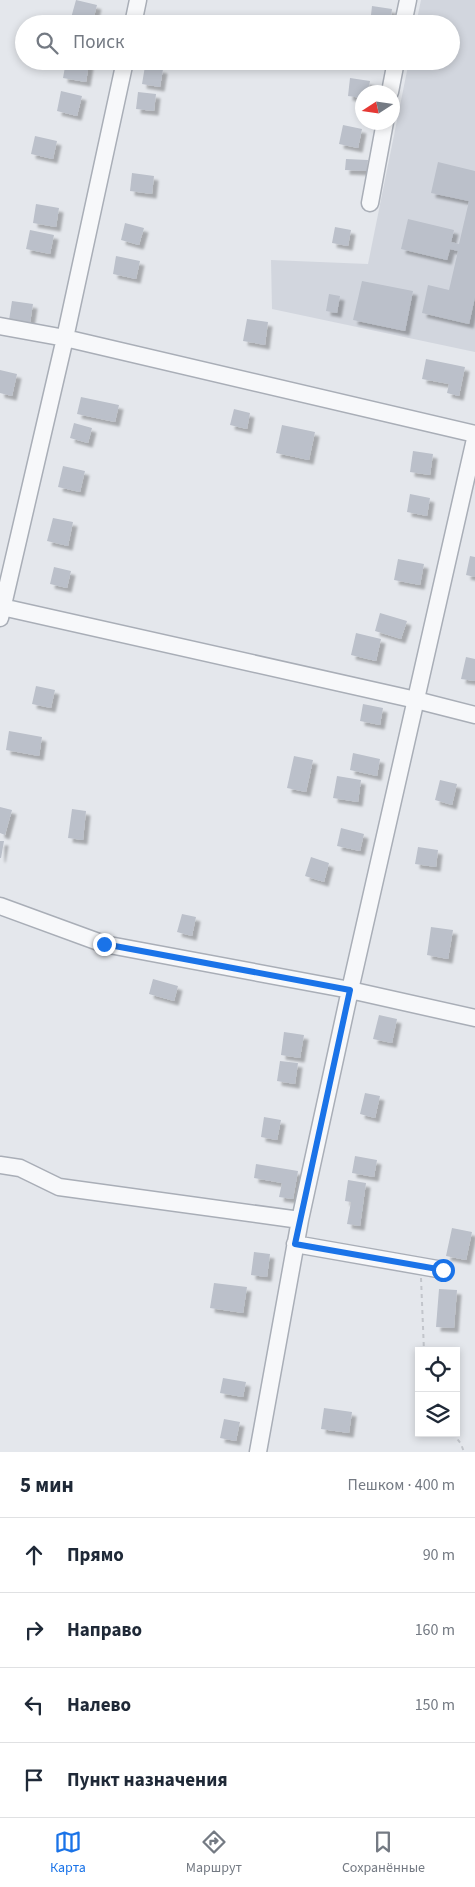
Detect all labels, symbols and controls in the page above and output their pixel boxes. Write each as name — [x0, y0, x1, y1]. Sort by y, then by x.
search box — [15, 15, 460, 70]
icon: search — [33, 29, 61, 57]
text: Поиск — [73, 29, 124, 56]
north arrow — [355, 85, 400, 130]
route end — [93, 933, 116, 956]
route start — [432, 1259, 455, 1282]
map controls — [415, 1347, 460, 1437]
button: locate — [415, 1347, 460, 1392]
button: layers — [415, 1392, 460, 1437]
text: 5 мин — [20, 1470, 74, 1500]
text: Пешком · 400 m — [348, 1474, 455, 1496]
icon: ahead — [20, 1541, 48, 1569]
text: Прямо — [67, 1542, 124, 1569]
text: 90 m — [423, 1544, 455, 1566]
icon: right — [20, 1616, 48, 1644]
text: Направо — [67, 1617, 142, 1644]
text: 160 m — [415, 1619, 455, 1641]
icon: left — [20, 1691, 48, 1719]
text: Налево — [67, 1692, 131, 1719]
text: 150 m — [415, 1694, 455, 1716]
icon: arrive — [20, 1766, 48, 1794]
text: Пункт назначения — [67, 1767, 228, 1794]
tab: Карта — [50, 1828, 86, 1878]
tab: Маршрут — [186, 1828, 242, 1878]
tab: Сохранённые — [342, 1828, 425, 1878]

